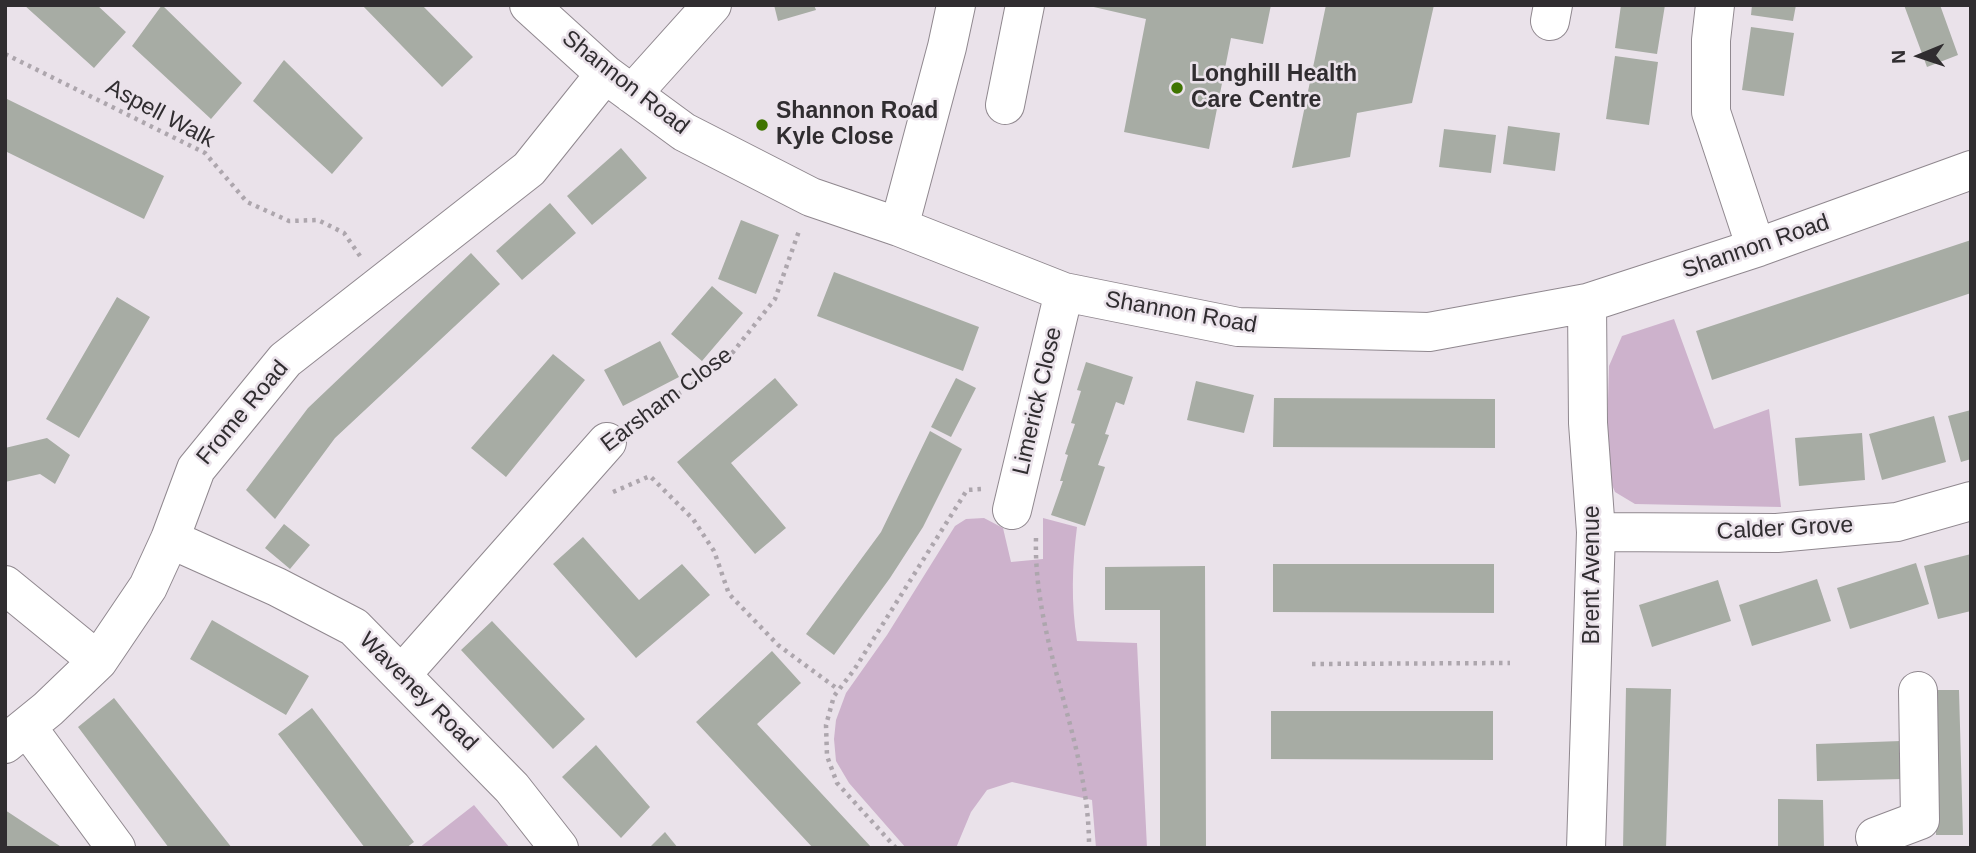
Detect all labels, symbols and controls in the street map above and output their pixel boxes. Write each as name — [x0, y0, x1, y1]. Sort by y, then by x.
north arrow — [1885, 21, 1955, 91]
street label: Shannon Road — [556, 25, 694, 141]
text: N — [1888, 50, 1909, 64]
place label: Longhill Health Care Centre — [1191, 61, 1357, 115]
street label: Aspell Walk — [101, 74, 219, 154]
marker: Longhill Health Care Centre — [1169, 80, 1185, 96]
place label: Shannon Road Kyle Close — [776, 98, 938, 152]
marker: Shannon Road Kyle Close — [754, 117, 770, 133]
street label: Shannon Road — [1679, 209, 1833, 285]
street label: Shannon Road — [1103, 286, 1259, 340]
street label: Limerick Close — [1008, 324, 1068, 478]
street label: Earsham Close — [596, 342, 738, 458]
street label: Frome Road — [191, 355, 295, 471]
street label: Brent Avenue — [1579, 506, 1607, 644]
street label: Calder Grove — [1716, 512, 1854, 546]
street label: Waveney Road — [353, 627, 483, 757]

